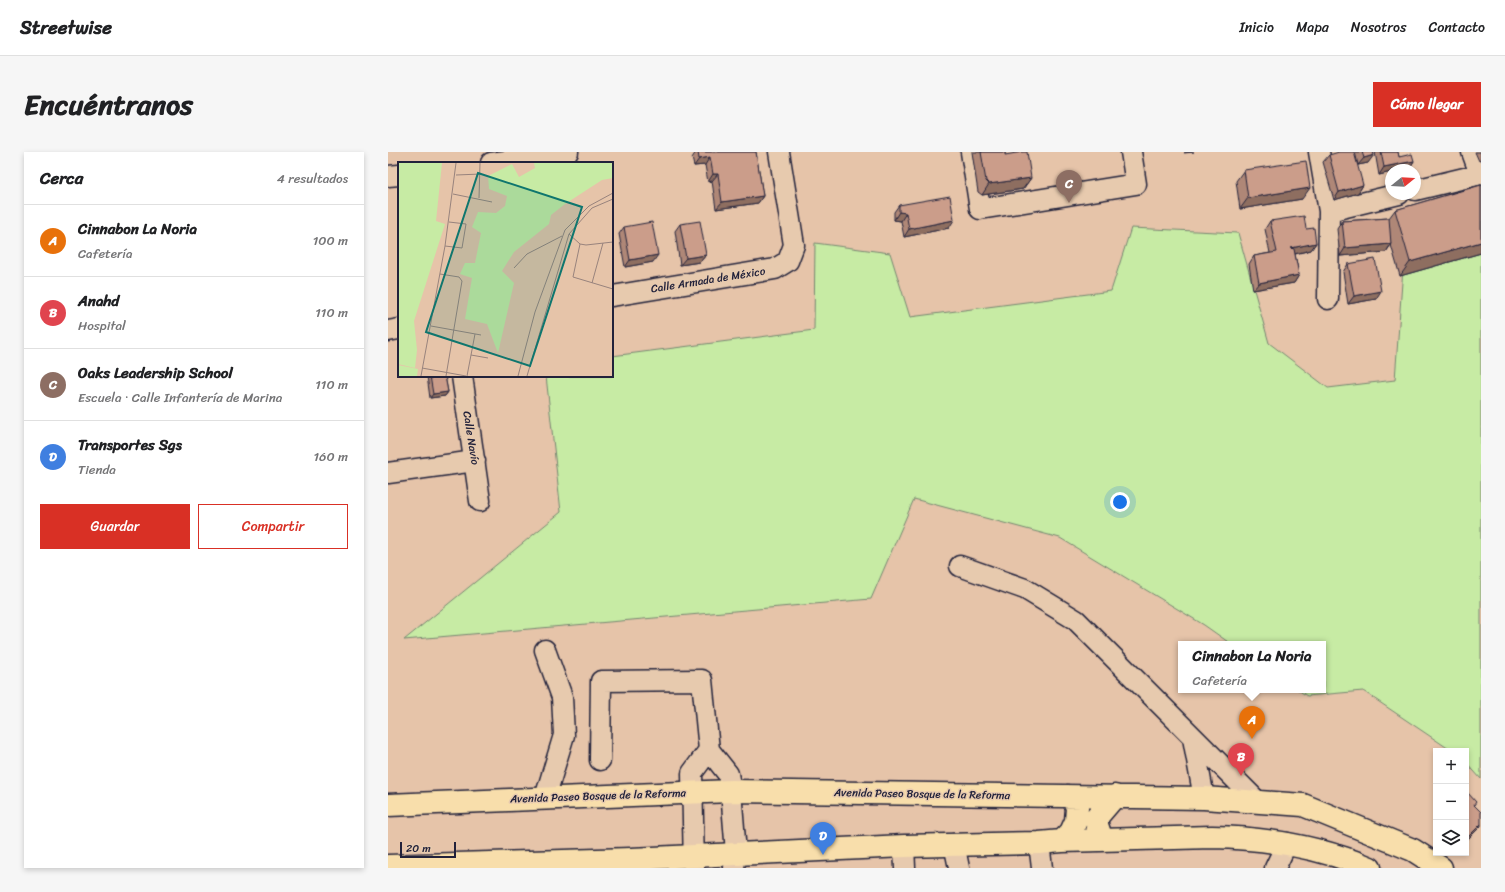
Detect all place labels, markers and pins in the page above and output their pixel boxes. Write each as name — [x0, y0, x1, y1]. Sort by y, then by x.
pin: C — [1056, 170, 1082, 203]
pin: A — [1239, 706, 1265, 739]
pin: B — [1228, 743, 1254, 776]
pin: D — [810, 822, 836, 855]

